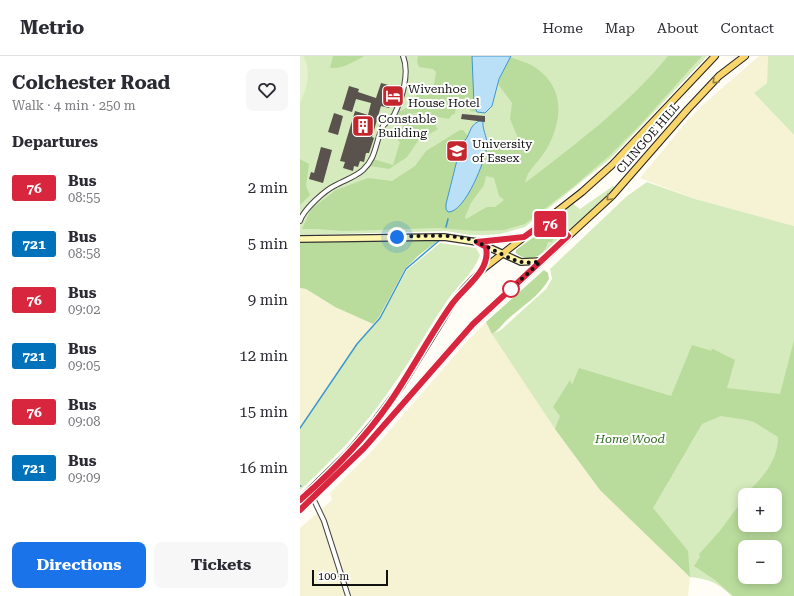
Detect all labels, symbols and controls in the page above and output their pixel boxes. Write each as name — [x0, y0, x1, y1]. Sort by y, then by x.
text: Metrio — [20, 16, 84, 39]
text: Home — [542, 20, 583, 36]
text: Map — [605, 20, 635, 36]
text: About — [657, 20, 699, 36]
text: Contact — [721, 20, 774, 36]
button: heart — [246, 69, 288, 111]
text: Colchester Road — [12, 71, 170, 94]
one-way arrow — [712, 76, 720, 84]
place label: Wivenhoe House Hotel — [408, 82, 480, 110]
hotel icon: Wivenhoe House Hotel — [380, 83, 406, 109]
text: Walk · 4 min · 250 m — [12, 98, 136, 113]
street label: CLINGOE HILL — [613, 100, 683, 176]
place label: Constable Building — [378, 112, 437, 140]
building icon: Constable Building — [350, 113, 376, 139]
text: Departures — [12, 133, 98, 151]
place label: University of Essex — [472, 137, 533, 165]
school or university icon: University of Essex — [444, 138, 470, 164]
text: Bus — [68, 172, 96, 190]
text: 2 min — [248, 179, 288, 197]
text: 76 — [26, 180, 42, 196]
text: 08:55 — [68, 190, 100, 205]
one-way arrow — [606, 193, 614, 201]
line badge: 76 — [532, 211, 568, 237]
text: 76 — [542, 216, 558, 232]
your location — [387, 227, 407, 247]
text: Bus — [68, 228, 96, 246]
text: 5 min — [248, 235, 288, 253]
text: 721 — [22, 236, 46, 252]
text: 08:58 — [68, 246, 100, 261]
unlabelled marker — [502, 280, 520, 298]
text: Bus — [68, 284, 96, 302]
text: 9 min — [248, 291, 288, 309]
text: 76 — [26, 292, 42, 308]
text: 09:02 — [68, 302, 100, 317]
text: Bus — [68, 340, 96, 358]
text: 12 min — [239, 347, 288, 365]
text: 721 — [22, 348, 46, 364]
text: 09:05 — [68, 358, 100, 373]
text: Bus — [68, 396, 96, 414]
text: 15 min — [239, 403, 288, 421]
text: 76 — [26, 404, 42, 420]
text: 09:08 — [68, 414, 100, 429]
park label: Home Wood — [594, 432, 665, 446]
text: Bus — [68, 452, 96, 470]
text: 16 min — [239, 459, 288, 477]
text: 721 — [22, 460, 46, 476]
text: 09:09 — [68, 470, 100, 485]
map controls — [738, 488, 782, 584]
button: + — [738, 488, 782, 532]
button: − — [738, 540, 782, 584]
button: Directions — [12, 542, 146, 588]
button: Tickets — [154, 542, 288, 588]
scale bar — [312, 568, 388, 587]
text: 100 m — [318, 570, 349, 583]

